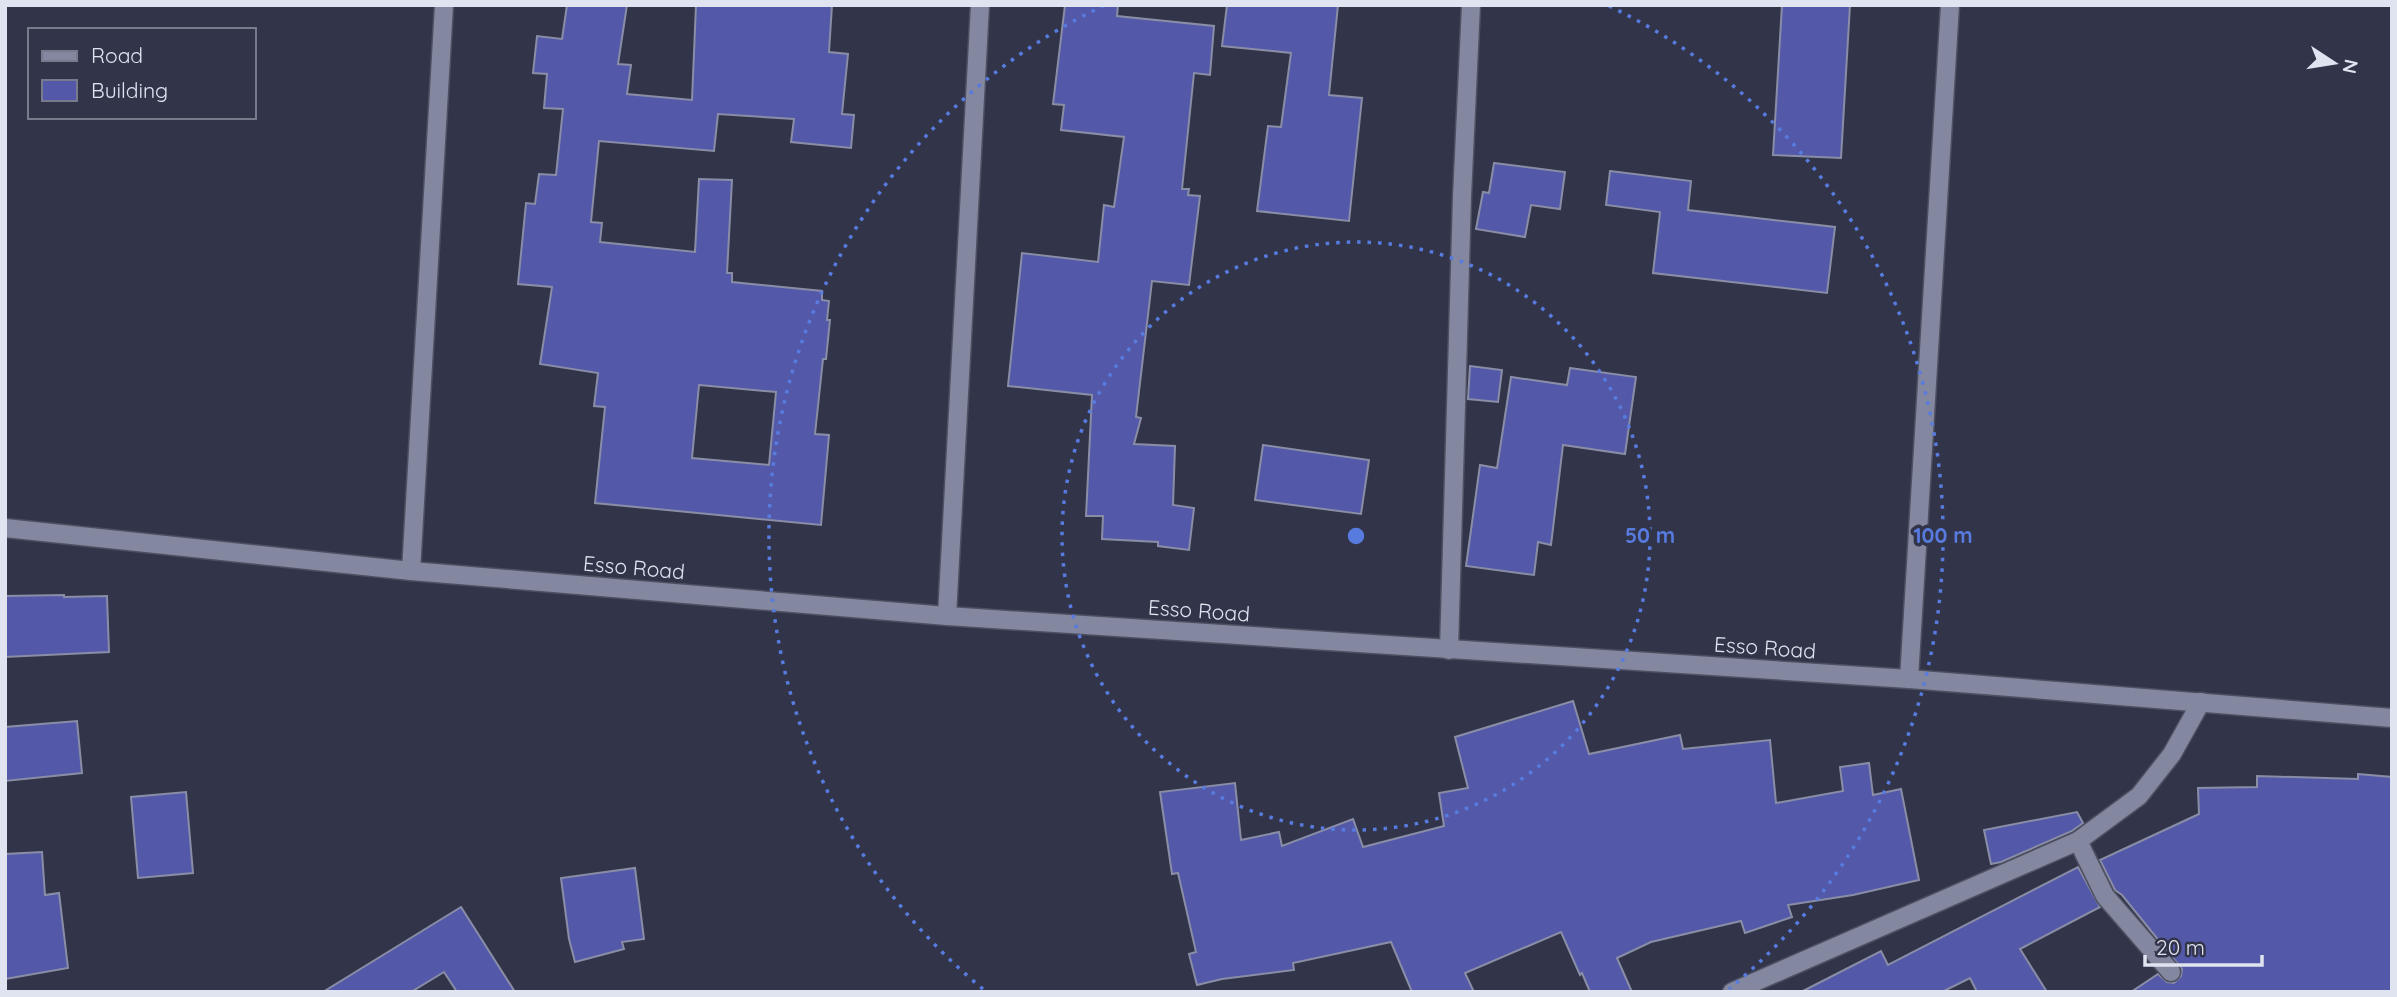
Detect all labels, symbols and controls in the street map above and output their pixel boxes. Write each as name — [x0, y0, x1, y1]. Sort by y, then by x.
legend — [28, 28, 256, 119]
north arrow — [2299, 28, 2369, 98]
text: Road — [91, 42, 143, 68]
text: N — [2337, 57, 2364, 76]
text: Building — [91, 77, 168, 103]
text: 50 m — [1625, 522, 1675, 548]
text: 100 m — [1913, 522, 1973, 548]
centre of rings — [1344, 524, 1368, 548]
street label: Esso Road — [582, 550, 686, 584]
street label: Esso Road — [1147, 593, 1251, 627]
street label: Esso Road — [1713, 630, 1817, 664]
scale bar — [2145, 923, 2262, 967]
text: 20 m — [2156, 934, 2205, 960]

